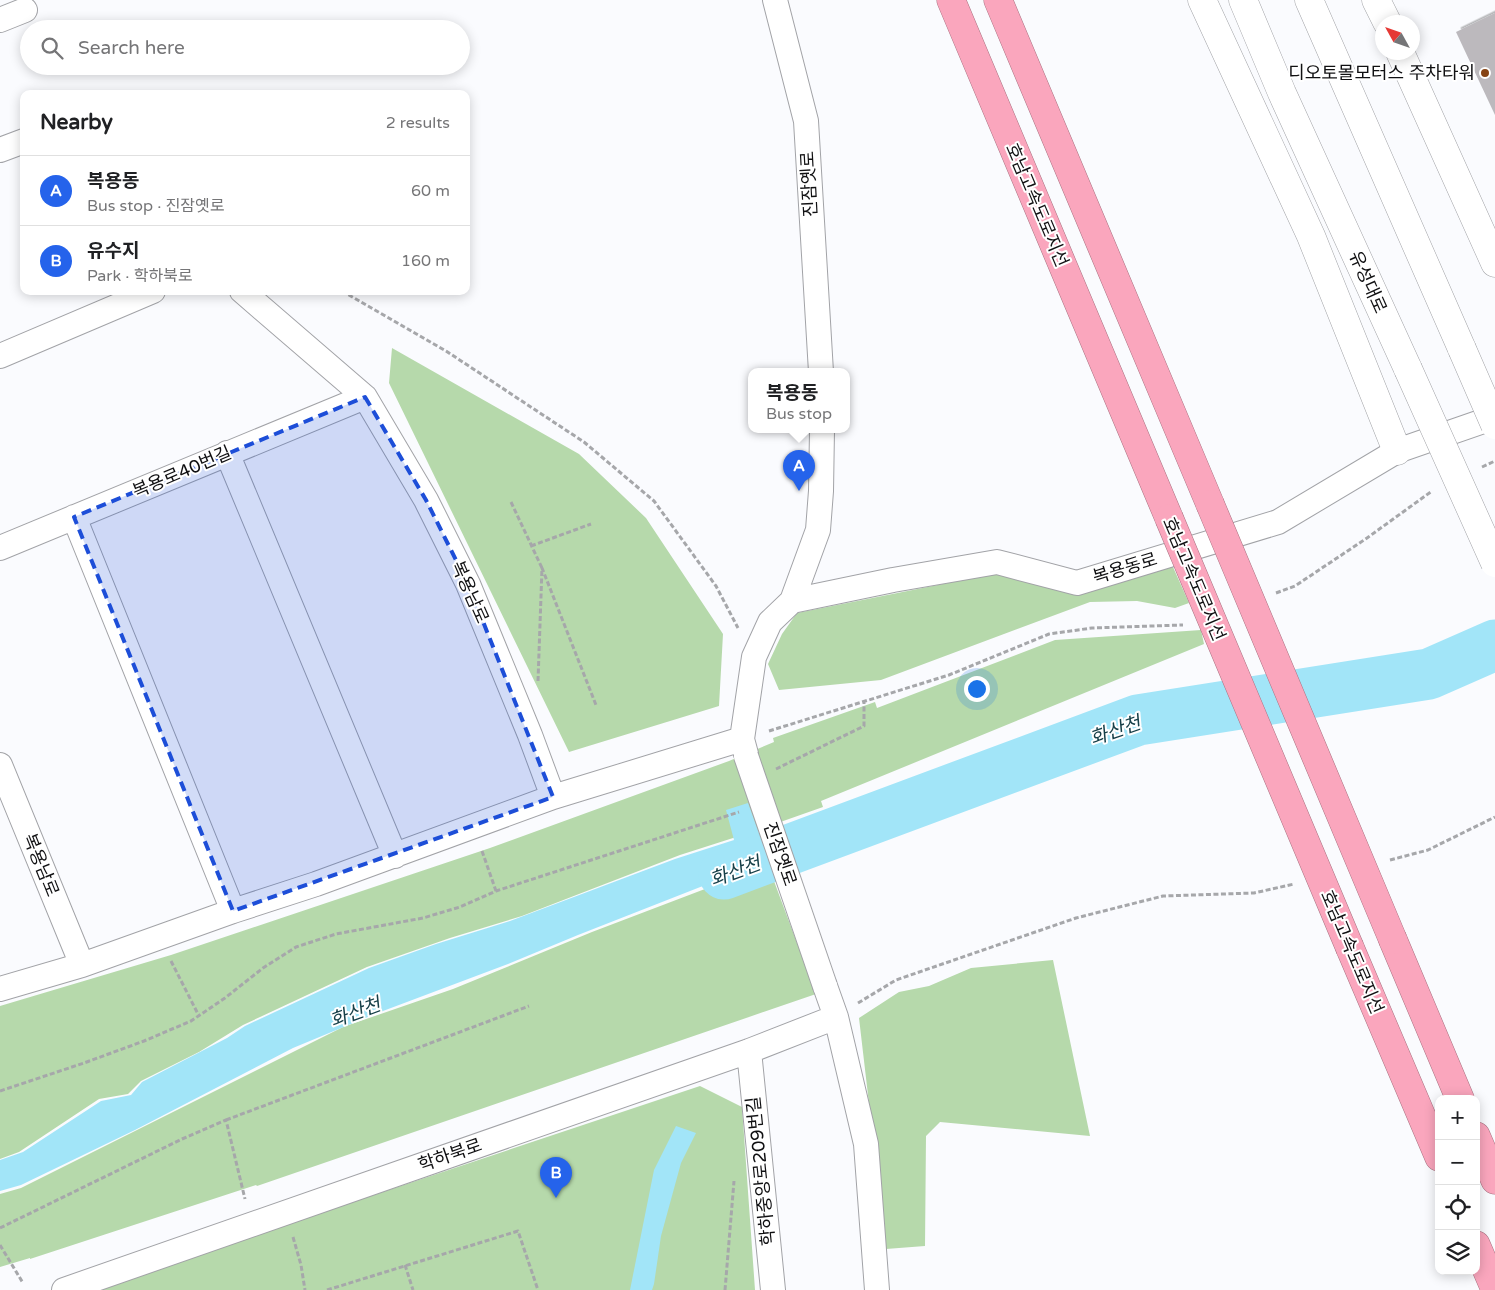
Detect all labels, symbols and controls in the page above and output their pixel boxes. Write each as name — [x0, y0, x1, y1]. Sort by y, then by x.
north arrow — [1375, 15, 1420, 60]
search box — [20, 20, 470, 75]
icon: search — [38, 34, 66, 62]
text: Search here — [78, 37, 185, 59]
place label: 디오토몰모터스 주차타워 — [1288, 62, 1475, 84]
marker: 디오토몰모터스 주차타워 — [1479, 67, 1491, 79]
text: Nearby — [40, 110, 113, 135]
text: 2 results — [386, 113, 450, 133]
street label: 호남고속도로지선 — [1001, 140, 1073, 270]
street label: 진잠옛로 — [796, 150, 822, 218]
text: 복용동 — [87, 170, 139, 192]
text: A — [50, 181, 62, 201]
text: 60 m — [411, 181, 450, 201]
text: Bus stop · 진잠옛로 — [87, 196, 224, 216]
text: 유수지 — [87, 240, 139, 262]
street label: 유성대로 — [1344, 247, 1392, 317]
text: B — [50, 251, 62, 271]
text: 160 m — [401, 251, 450, 271]
text: Park · 학하북로 — [87, 266, 193, 286]
popup — [748, 368, 850, 433]
text: 복용동 — [766, 382, 818, 404]
text: Bus stop — [766, 404, 832, 424]
street label: 복용로40번길 — [129, 441, 235, 503]
pin: A — [783, 450, 815, 491]
street label: 호남고속도로지선 — [1158, 514, 1230, 644]
street label: 복용동로 — [1090, 548, 1160, 588]
street label: 복용남로 — [446, 557, 494, 627]
your location — [964, 676, 990, 702]
water label: 화산천 — [1087, 712, 1145, 750]
street label: 진잠옛로 — [759, 819, 801, 889]
street label: 복용남로 — [18, 830, 64, 900]
water label: 화산천 — [707, 852, 765, 891]
street label: 호남고속도로지선 — [1316, 887, 1388, 1017]
water label: 화산천 — [327, 993, 385, 1032]
street label: 학하중앙로209번길 — [742, 1095, 780, 1247]
map controls — [1435, 1095, 1480, 1275]
button: + — [1435, 1095, 1480, 1140]
street label: 학하북로 — [415, 1134, 485, 1176]
button: − — [1435, 1140, 1480, 1185]
pin: B — [540, 1157, 572, 1198]
button: locate — [1435, 1185, 1480, 1230]
button: layers — [1435, 1230, 1480, 1275]

